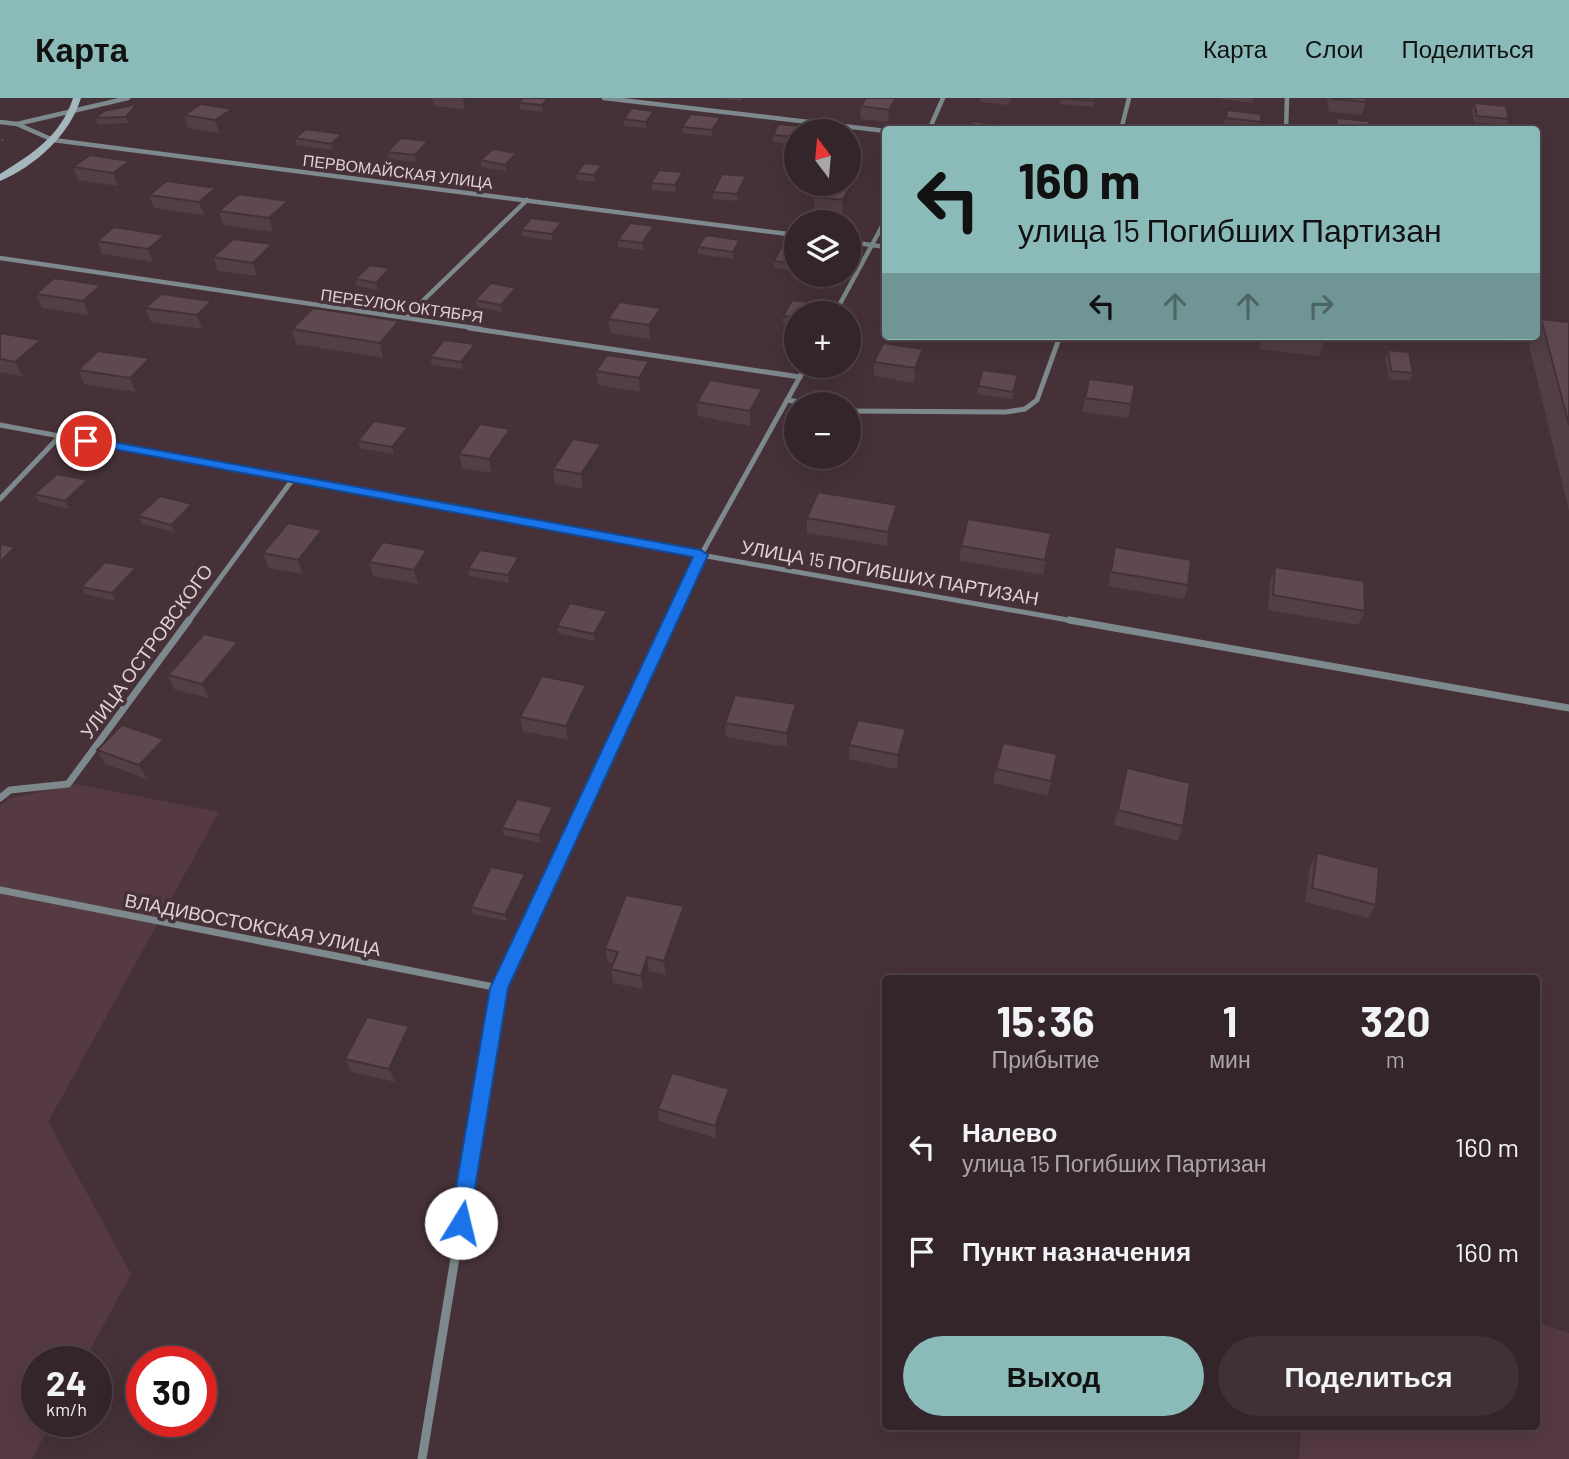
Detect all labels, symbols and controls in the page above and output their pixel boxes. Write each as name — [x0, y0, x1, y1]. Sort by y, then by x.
text: Карта — [35, 29, 128, 69]
text: Карта — [1203, 34, 1267, 63]
text: Слои — [1305, 34, 1363, 63]
text: Поделиться — [1401, 34, 1534, 63]
north arrow — [784, 119, 861, 196]
map controls — [784, 119, 861, 469]
street label: ПЕРВОМАЙСКАЯ УЛИЦА — [302, 150, 494, 192]
text: 160 m — [1018, 150, 1140, 209]
icon: left — [903, 154, 994, 245]
button: layers — [784, 210, 861, 287]
text: улица 15 Погибших Партизан — [1018, 210, 1442, 248]
street label: ПЕРЕУЛОК ОКТЯБРЯ — [320, 284, 484, 326]
icon: left — [1083, 287, 1121, 325]
icon: ahead — [1156, 287, 1194, 325]
icon: ahead — [1229, 287, 1267, 325]
icon: right — [1302, 287, 1340, 325]
button: + — [784, 301, 861, 378]
button: − — [784, 392, 861, 469]
pin — [56, 411, 116, 471]
icon: arrive — [67, 422, 105, 460]
street label: УЛИЦА 15 ПОГИБШИХ ПАРТИЗАН — [739, 534, 1041, 610]
street label: УЛИЦА ОСТРОВСКОГО — [75, 559, 217, 743]
street label: ВЛАДИВОСТОКСКАЯ УЛИЦА — [123, 888, 383, 960]
text: 15:36 — [997, 995, 1095, 1045]
text: 1 — [1223, 995, 1237, 1045]
text: 320 — [1360, 995, 1430, 1045]
text: Прибытие — [992, 1045, 1100, 1073]
text: мин — [1209, 1045, 1251, 1073]
text: m — [1386, 1045, 1405, 1073]
text: Налево — [962, 1116, 1057, 1147]
icon: left — [903, 1128, 941, 1166]
text: 160 m — [1455, 1131, 1519, 1162]
text: улица 15 Погибших Партизан — [962, 1149, 1266, 1177]
position arrow — [424, 1186, 498, 1260]
icon: arrive — [903, 1233, 941, 1271]
text: Пункт назначения — [962, 1235, 1191, 1266]
text: 160 m — [1455, 1236, 1519, 1267]
button: Выход — [903, 1336, 1204, 1416]
button: Поделиться — [1218, 1336, 1519, 1416]
speed limit sign: 30 — [126, 1346, 217, 1437]
text: 24 — [46, 1361, 87, 1403]
text: km/h — [46, 1398, 87, 1420]

